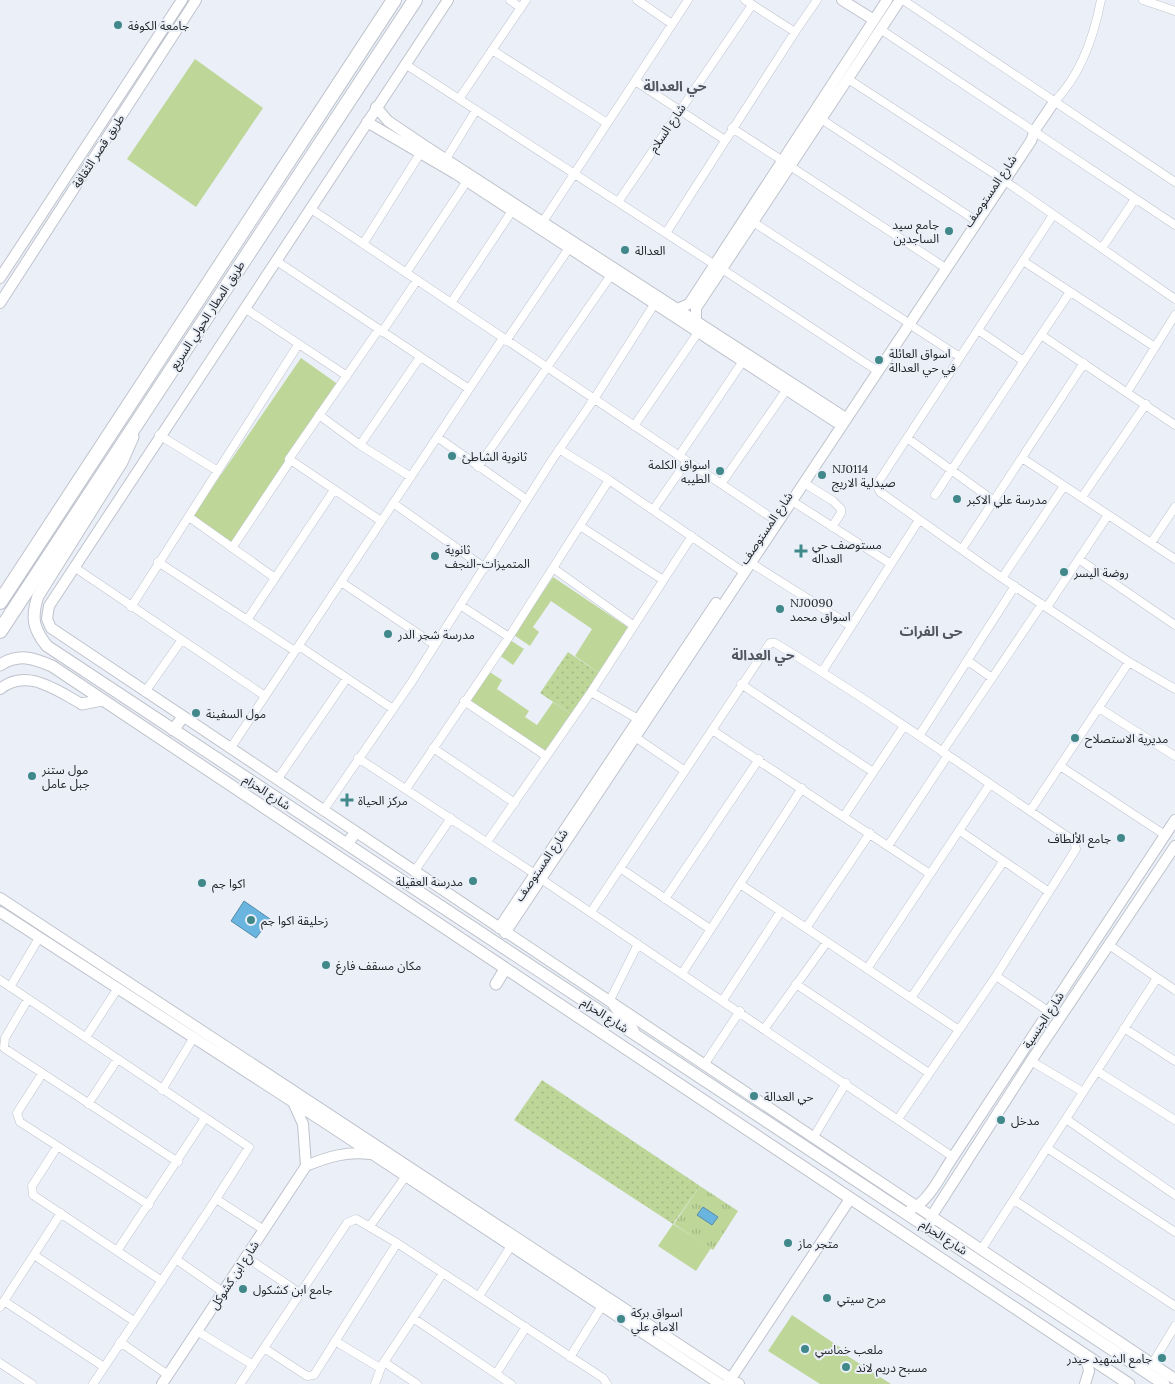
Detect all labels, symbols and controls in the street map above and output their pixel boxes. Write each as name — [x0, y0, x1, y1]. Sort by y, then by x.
place label: جامعة الكوفة — [128, 18, 189, 33]
marker: جامعة الكوفة — [112, 19, 124, 31]
district label: حي العدالة — [643, 77, 707, 97]
street label: شارع السلام — [645, 101, 690, 156]
street label: طريق قصر الثقافة — [69, 111, 128, 191]
street label: شارع المستوصف — [960, 152, 1021, 231]
place label: جامع سيد الساجدين — [892, 217, 939, 246]
marker: جامع سيد الساجدين — [943, 225, 955, 237]
place label: العدالة — [635, 243, 666, 258]
marker: العدالة — [619, 244, 631, 256]
street label: طريق المطار الحولي السريع — [166, 258, 250, 374]
place label: اسواق العائلة في حي العدالة — [889, 346, 956, 377]
marker: اسواق العائلة في حي العدالة — [873, 354, 885, 366]
place label: ثانوية الشاطئ — [462, 449, 528, 464]
marker: ثانوية الشاطئ — [446, 450, 458, 462]
place label: اسواق الكلمة الطيبه — [648, 457, 710, 486]
place label: NJ0114 صيدلية الاريج — [832, 461, 896, 492]
marker: اسواق الكلمة الطيبه — [714, 465, 726, 477]
marker: NJ0114 صيدلية الاريج — [816, 469, 828, 481]
street label: شارع المستوصف — [736, 489, 797, 568]
place label: مدرسة علي الاكبر — [966, 492, 1047, 509]
marker: مدرسة علي الاكبر — [951, 493, 963, 505]
place label: مستوصف حي العداله — [812, 537, 882, 566]
place label: ثانوية المتميزات-النجف — [445, 542, 530, 571]
marker: مستوصف حي العداله — [794, 544, 808, 558]
marker: ثانوية المتميزات-النجف — [429, 550, 441, 562]
place label: روضة اليسر — [1073, 565, 1129, 580]
marker: روضة اليسر — [1058, 566, 1070, 578]
place label: NJ0090 اسواق محمد — [790, 595, 851, 624]
marker: NJ0090 اسواق محمد — [774, 603, 786, 615]
district label: حی الفرات — [899, 622, 963, 640]
place label: مدرسة شجر الدر — [397, 627, 475, 642]
marker: مدرسة شجر الدر — [382, 628, 394, 640]
district label: حي العدالة — [731, 646, 795, 666]
place label: مول السفينة — [206, 706, 266, 721]
marker: مول السفينة — [190, 707, 202, 719]
place label: مديرية الاستصلاح — [1085, 731, 1168, 748]
marker: مديرية الاستصلاح — [1069, 732, 1081, 744]
place label: مول ستنر جبل عامل — [41, 762, 90, 791]
marker: مول ستنر جبل عامل — [26, 770, 38, 782]
street label: شارع الحزام — [239, 771, 293, 814]
marker: مركز الحياة — [340, 793, 354, 807]
place label: مركز الحياة — [358, 793, 408, 808]
street label: شارع المستوصف — [511, 826, 572, 905]
place label: جامع الألطاف — [1048, 831, 1111, 848]
marker: جامع الألطاف — [1115, 832, 1127, 844]
place label: مدرسة العقيلة — [396, 874, 463, 889]
marker: مدرسة العقيلة — [467, 875, 479, 887]
place label: اكوا جم — [212, 876, 245, 893]
marker: اكوا جم — [196, 877, 208, 889]
place label: زحليقة اكوا جم — [261, 913, 328, 930]
marker: زحليقة اكوا جم — [245, 914, 257, 926]
place label: مكان مسقف فارغ — [336, 958, 421, 975]
marker: مكان مسقف فارغ — [320, 959, 332, 971]
street label: شارع الجنسية — [1019, 989, 1069, 1052]
street label: شارع الحزام — [577, 994, 631, 1037]
place label: حي العدالة — [764, 1089, 813, 1106]
marker: حي العدالة — [748, 1090, 760, 1102]
place label: مدخل — [1011, 1113, 1040, 1128]
marker: مدخل — [995, 1114, 1007, 1126]
street label: شارع الحزام — [916, 1216, 970, 1259]
place label: متجر ماز — [797, 1236, 839, 1251]
marker: متجر ماز — [782, 1237, 794, 1249]
street label: شارع ابن كشوكل — [206, 1238, 263, 1313]
place label: جامع ابن كشكول — [253, 1282, 333, 1299]
marker: جامع ابن كشكول — [237, 1283, 249, 1295]
place label: مرح سيتي — [837, 1291, 886, 1308]
marker: مرح سيتي — [821, 1292, 833, 1304]
place label: اسواق بركة الامام علي — [631, 1305, 683, 1336]
marker: اسواق بركة الامام علي — [615, 1313, 627, 1325]
place label: ملعب خماسي — [815, 1342, 883, 1359]
marker: ملعب خماسي — [799, 1343, 811, 1355]
place label: جامع الشهيد حيدر — [1066, 1351, 1152, 1368]
marker: جامع الشهيد حيدر — [1156, 1352, 1168, 1364]
place label: مسبح دريم لاند — [856, 1360, 927, 1377]
marker: مسبح دريم لاند — [840, 1361, 852, 1373]

